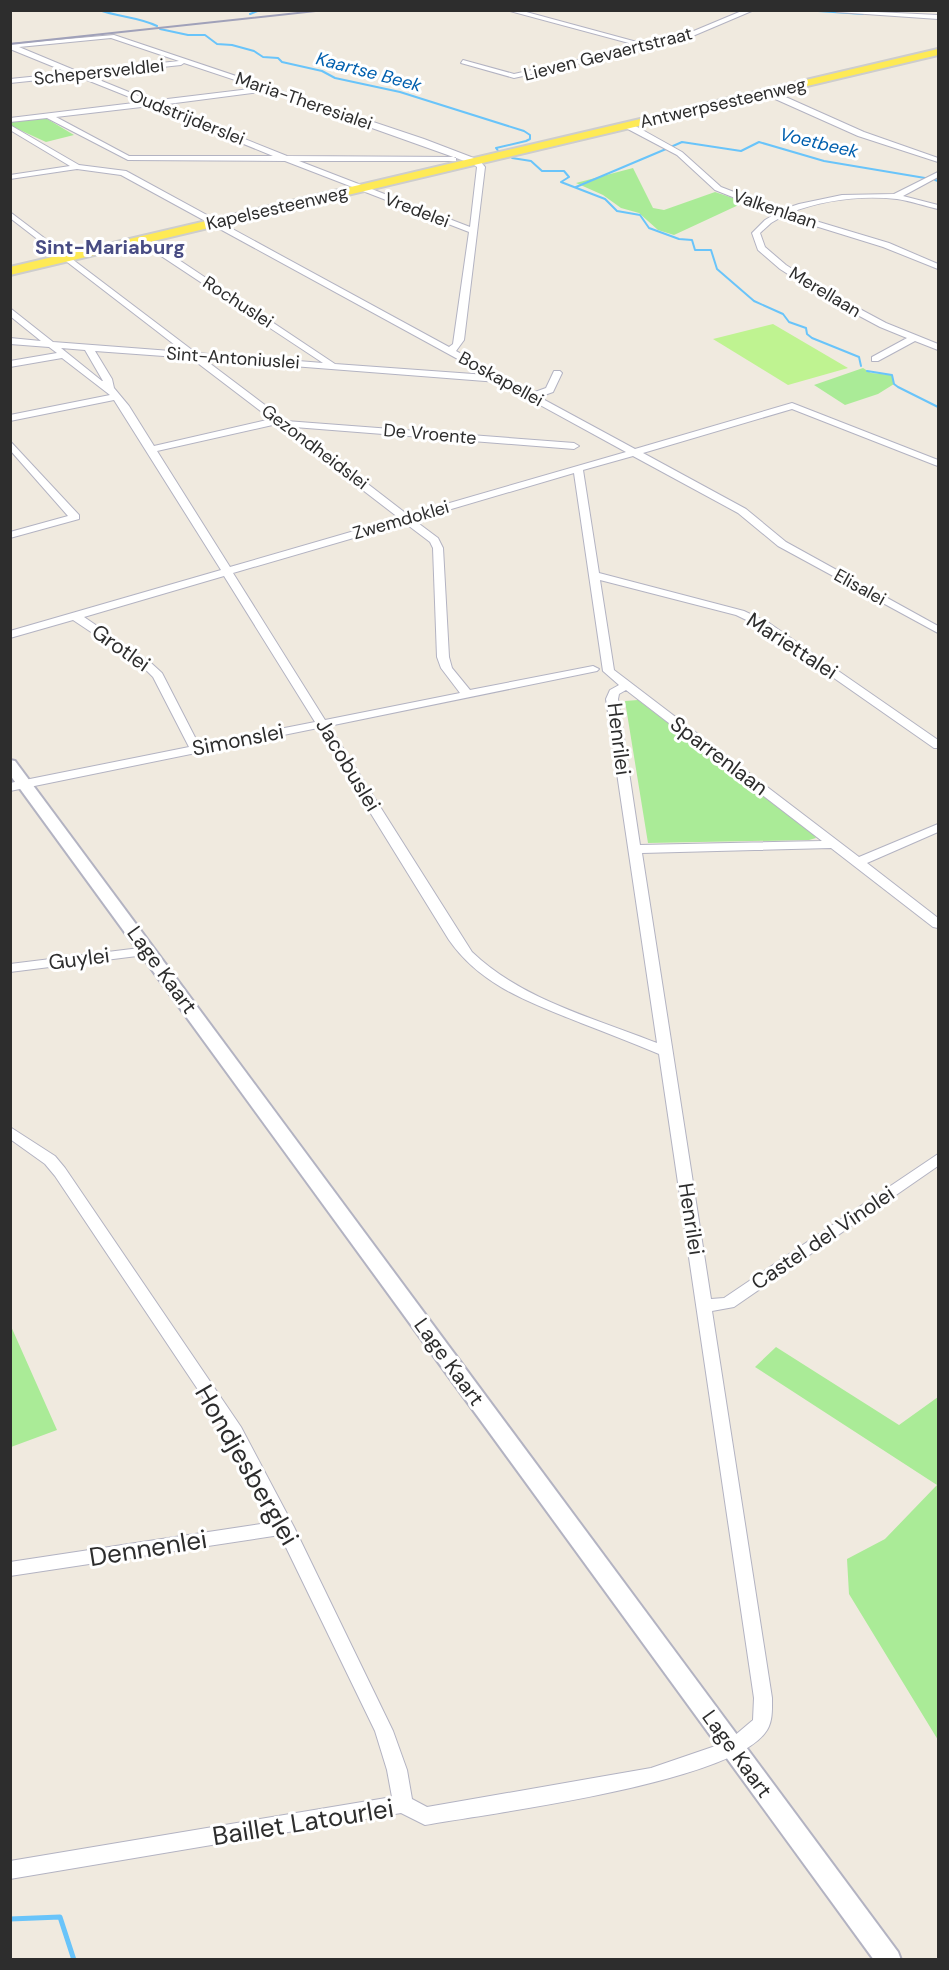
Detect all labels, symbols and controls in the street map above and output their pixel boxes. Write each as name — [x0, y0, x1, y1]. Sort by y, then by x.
street label: Lieven Gevaertstraat — [521, 21, 695, 87]
water label: Kaartse Beek — [314, 46, 425, 98]
street label: Schepersveldlei — [33, 53, 165, 91]
street label: Maria-Theresialei — [232, 66, 376, 136]
street label: Antwerpsesteenweg — [637, 72, 809, 134]
street label: Oudstrijderslei — [126, 83, 248, 151]
water label: Voetbeek — [777, 122, 861, 164]
street label: Kapelsesteenweg — [204, 180, 350, 236]
street label: Valkenlaan — [730, 183, 820, 235]
street label: Vredelei — [381, 187, 453, 233]
district label: Sint-Mariaburg — [35, 234, 185, 260]
street label: Merellaan — [785, 261, 865, 323]
street label: Rochuslei — [198, 270, 278, 334]
street label: Sint-Antoniuslei — [165, 341, 301, 375]
street label: Boskapellei — [454, 346, 548, 412]
street label: Gezondheidslei — [257, 399, 373, 495]
street label: De Vroente — [382, 418, 478, 450]
street label: Zwemdoklei — [350, 495, 452, 545]
street label: Elisalei — [830, 563, 890, 611]
street label: Mariettalei — [741, 606, 843, 686]
street label: Grotlei — [86, 618, 156, 678]
street label: Henrilei — [601, 701, 637, 777]
street label: Sparrenlaan — [664, 710, 774, 802]
street label: Jacobuslei — [309, 713, 387, 817]
street label: Simonslei — [190, 717, 286, 763]
street label: Lage Kaart — [121, 921, 203, 1019]
street label: Guylei — [47, 941, 111, 977]
street label: Castel del Vinolei — [746, 1180, 900, 1296]
street label: Henrilei — [671, 1181, 711, 1257]
street label: Lage Kaart — [408, 1313, 490, 1411]
street label: Hondjesberglei — [187, 1378, 307, 1552]
street label: Dennenlei — [87, 1522, 209, 1574]
street label: Lage Kaart — [696, 1705, 778, 1803]
street label: Baillet Latourlei — [210, 1791, 396, 1853]

